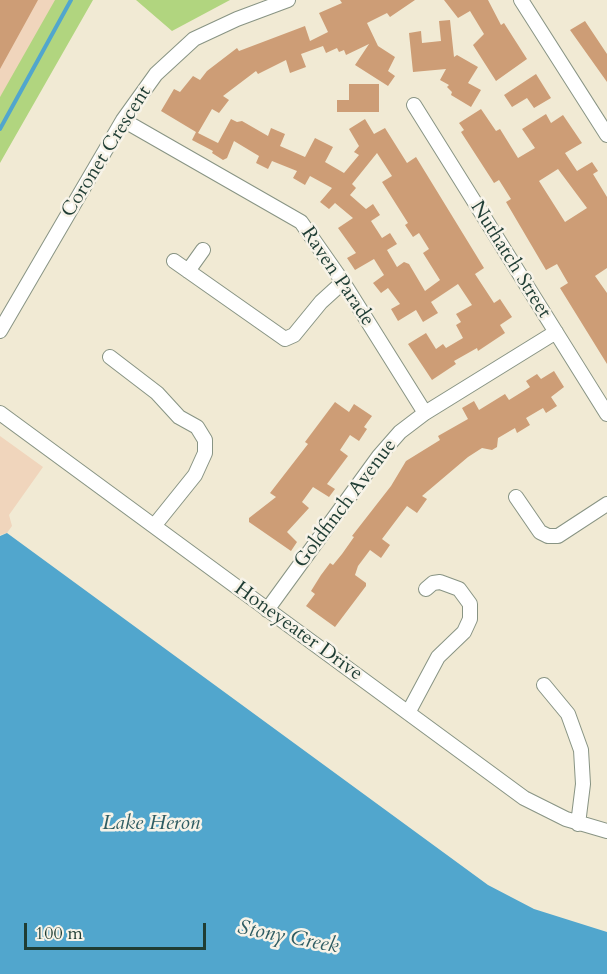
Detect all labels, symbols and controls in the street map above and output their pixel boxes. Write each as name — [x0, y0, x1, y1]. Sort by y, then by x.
street label: Coronet Crescent — [57, 82, 157, 222]
street label: Nuthatch Street — [464, 197, 556, 323]
street label: Raven Parade — [295, 223, 379, 331]
street label: Goldfinch Avenue — [290, 435, 402, 573]
street label: Honeyeater Drive — [229, 577, 367, 687]
water label: Lake Heron — [102, 811, 200, 837]
scale bar — [27, 911, 208, 949]
water label: Stony Creek — [235, 916, 341, 960]
text: 100 m — [35, 921, 83, 946]

